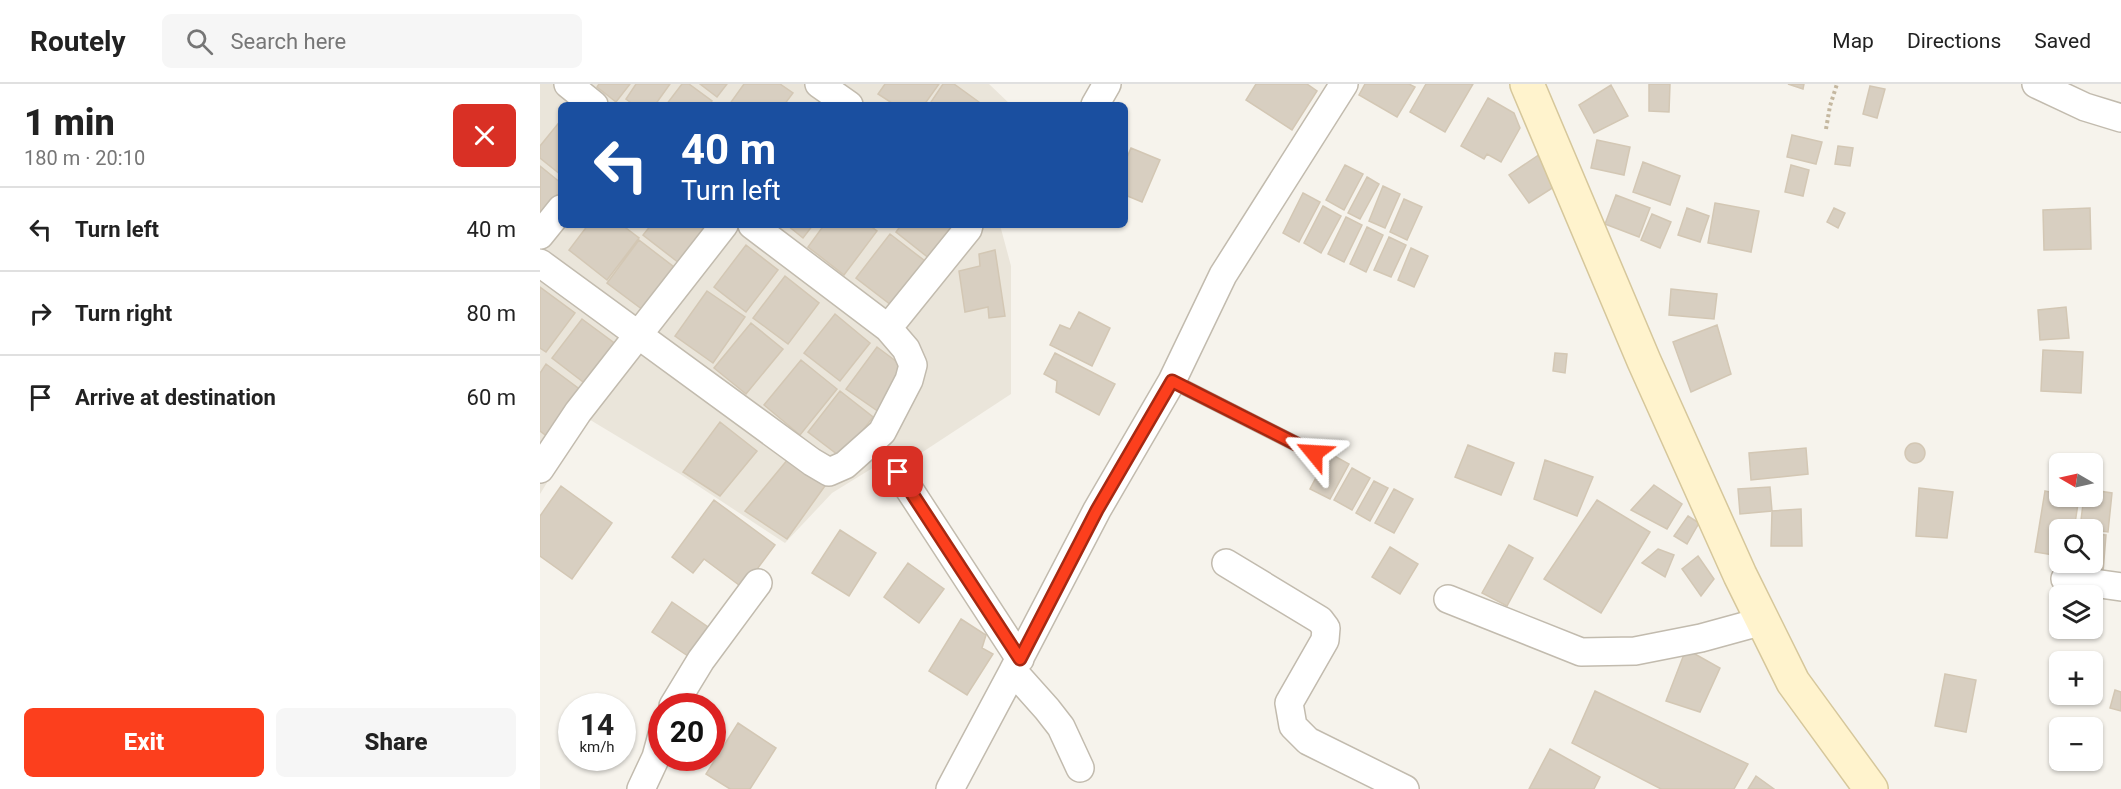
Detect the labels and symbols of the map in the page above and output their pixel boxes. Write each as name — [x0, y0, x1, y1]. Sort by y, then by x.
position arrow — [1282, 421, 1346, 485]
pin — [872, 446, 923, 497]
north arrow — [2049, 453, 2103, 507]
speed limit sign: 20 — [648, 693, 726, 771]

